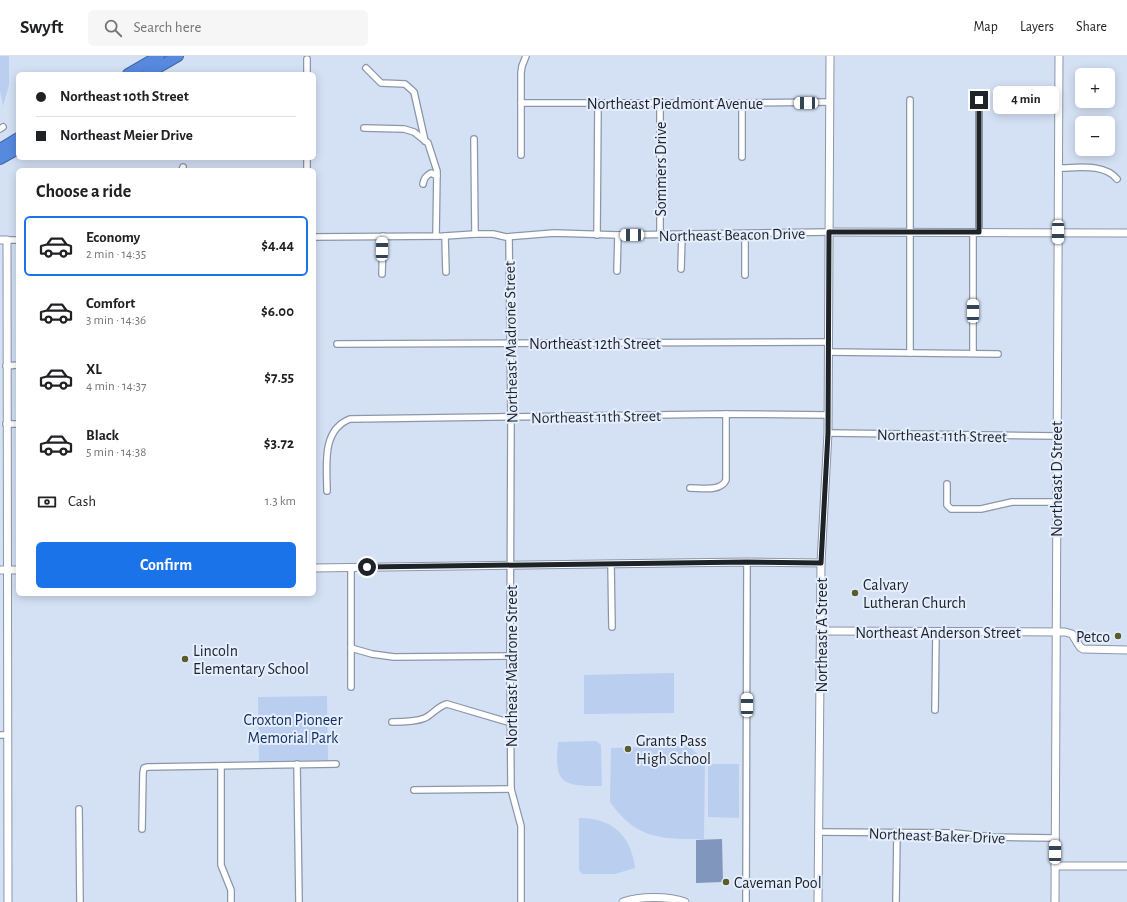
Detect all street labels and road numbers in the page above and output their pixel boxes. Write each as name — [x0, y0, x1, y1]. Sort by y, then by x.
street label: Northeast Piedmont Avenue — [587, 96, 763, 112]
street label: Sommers Drive — [653, 122, 669, 216]
street label: Northeast Beacon Drive — [659, 226, 805, 244]
street label: Northeast Madrone Street — [502, 261, 520, 423]
street label: Northeast 12th Street — [529, 336, 661, 352]
street label: Northeast 11th Street — [531, 408, 661, 426]
street label: Northeast D Street — [1049, 421, 1065, 537]
street label: Northeast 11th Street — [877, 427, 1007, 445]
street label: Northeast A Street — [814, 578, 830, 692]
street label: Northeast Madrone Street — [504, 585, 520, 747]
street label: Northeast Anderson Street — [855, 625, 1021, 641]
street label: Northeast Baker Drive — [868, 826, 1006, 846]

